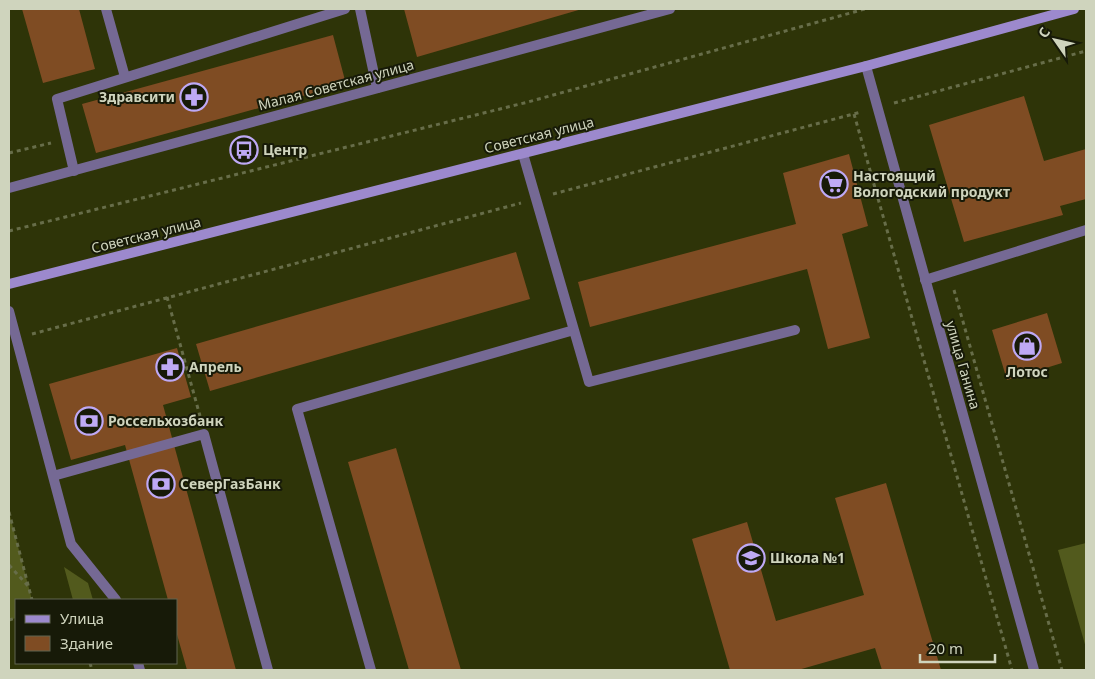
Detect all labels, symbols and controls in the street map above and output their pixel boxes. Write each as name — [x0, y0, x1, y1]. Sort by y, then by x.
north arrow — [1030, 15, 1080, 65]
text: С — [1033, 23, 1054, 42]
street label: Малая Советская улица — [256, 55, 416, 114]
pharmacy icon: Здравсити — [179, 82, 209, 112]
place label: Здравсити — [99, 87, 175, 106]
street label: Советская улица — [482, 112, 596, 157]
bus stop icon: Центр — [229, 135, 259, 165]
place label: Центр — [263, 140, 307, 159]
place label: Настоящий Вологодский продукт — [853, 166, 1010, 201]
supermarket icon: Настоящий Вологодский продукт — [819, 169, 849, 199]
street label: Советская улица — [89, 212, 203, 257]
street label: улица Ганина — [942, 318, 985, 411]
shop icon: Лотос — [1012, 331, 1042, 361]
pharmacy icon: Апрель — [155, 352, 185, 382]
place label: Апрель — [189, 357, 242, 376]
place label: Лотос — [1006, 362, 1048, 381]
bank icon: Россельхозбанк — [74, 406, 104, 436]
place label: Россельхозбанк — [108, 411, 224, 430]
bank icon: СеверГазБанк — [146, 469, 176, 499]
place label: СеверГазБанк — [180, 474, 281, 493]
school or university icon: Школа №1 — [736, 543, 766, 573]
place label: Школа №1 — [770, 548, 845, 567]
legend — [15, 599, 178, 664]
text: Улица — [60, 608, 104, 628]
scale bar — [920, 632, 995, 664]
text: Здание — [60, 633, 113, 653]
text: 20 m — [928, 638, 963, 658]

